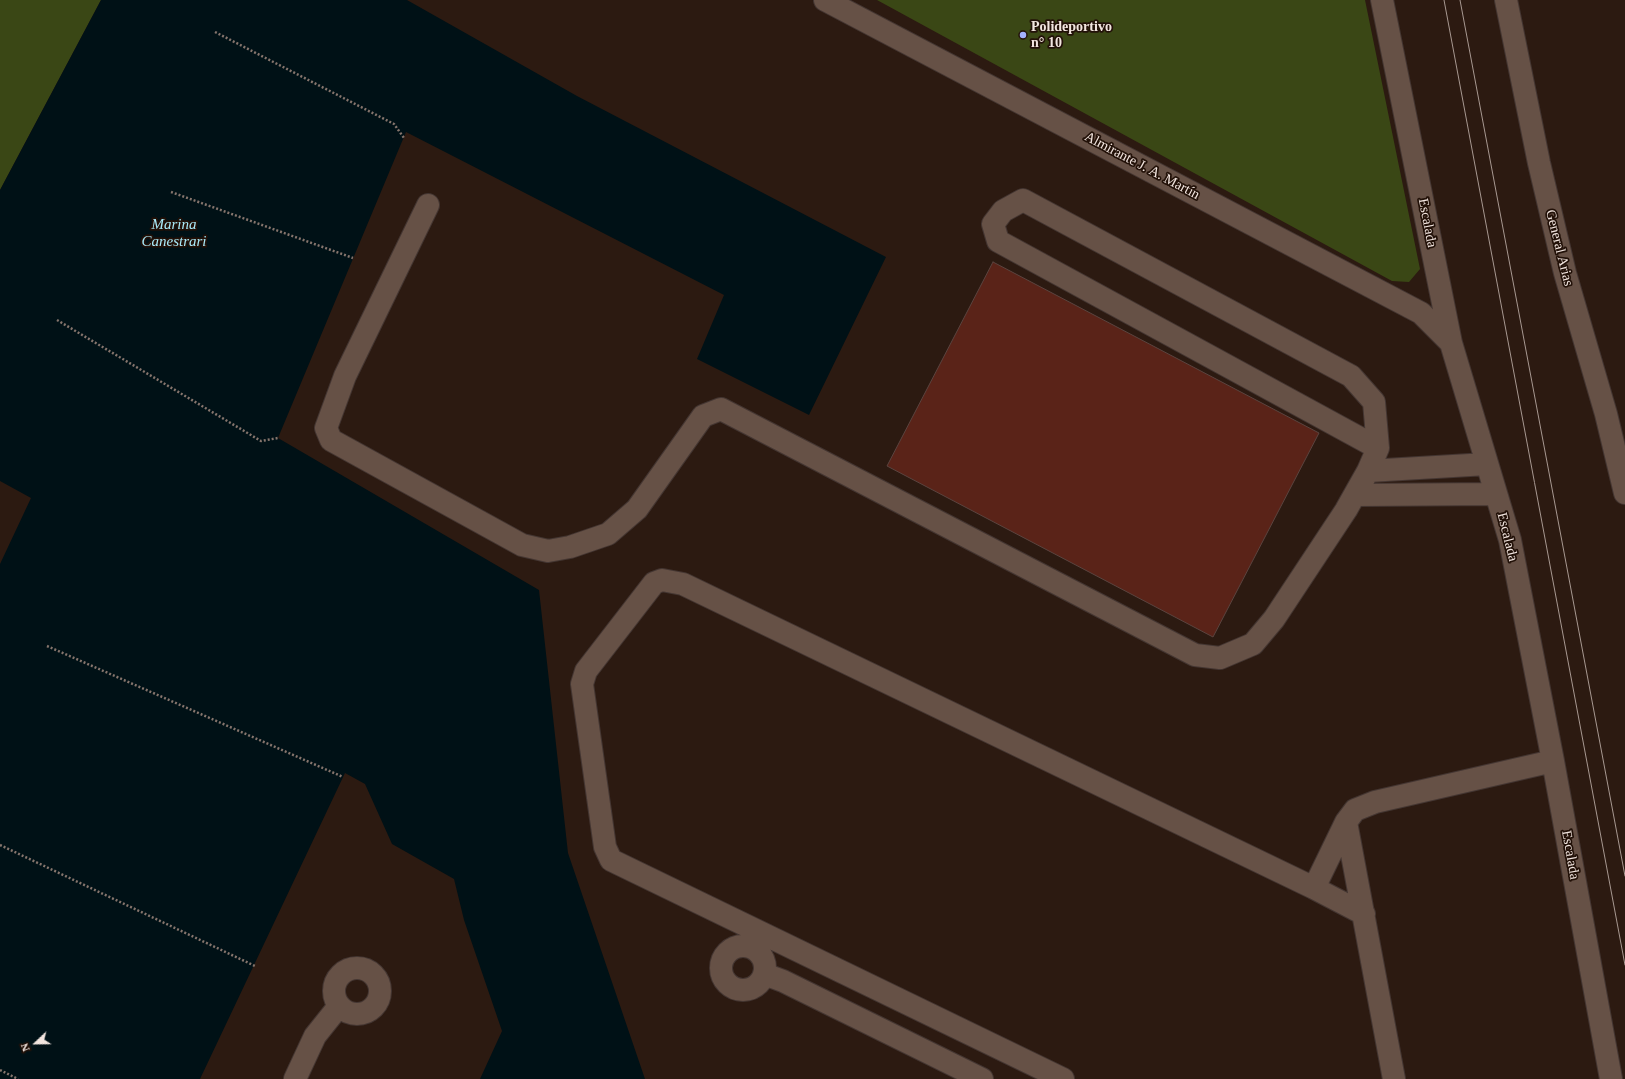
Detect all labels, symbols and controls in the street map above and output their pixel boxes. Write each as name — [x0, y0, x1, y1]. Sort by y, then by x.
place label: Polideportivo n° 10 — [1031, 19, 1112, 52]
marker: Polideportivo n° 10 — [1018, 30, 1028, 40]
street label: Almirante J. A. Martín — [1082, 129, 1202, 203]
street label: Escalada — [1414, 197, 1440, 249]
street label: General Arias — [1541, 208, 1577, 288]
water label: Marina Canestrari — [141, 216, 207, 251]
street label: Escalada — [1493, 511, 1521, 563]
street label: Escalada — [1557, 829, 1583, 881]
north arrow — [16, 1023, 56, 1063]
text: N — [18, 1042, 32, 1053]

